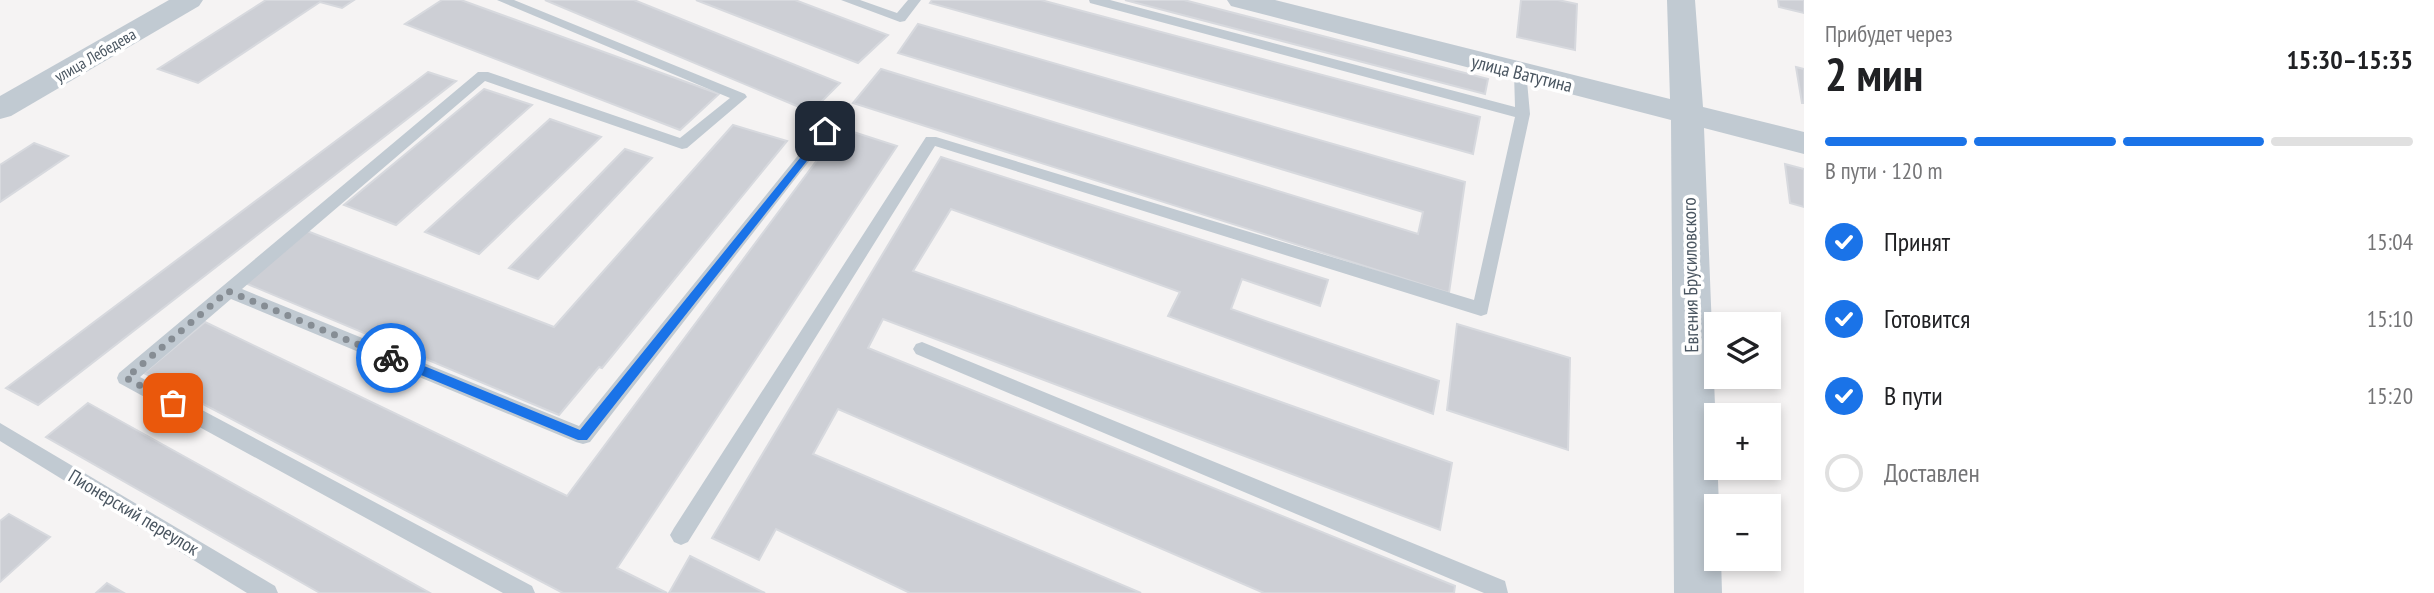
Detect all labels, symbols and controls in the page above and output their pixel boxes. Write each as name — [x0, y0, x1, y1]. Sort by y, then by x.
text: Прибудет через — [1825, 19, 1953, 48]
street label: улица Лебедева — [51, 24, 139, 86]
text: 15:30–15:35 — [2286, 43, 2413, 76]
text: 2 мин — [1825, 44, 1923, 104]
street label: улица Ватутина — [1469, 49, 1575, 97]
pin — [795, 101, 855, 161]
icon: home — [806, 112, 844, 150]
text: В пути · 120 m — [1825, 156, 1942, 185]
street label: Евгения Брусиловского — [1677, 197, 1703, 353]
icon: check — [1825, 223, 1863, 261]
text: Принят — [1884, 225, 1950, 258]
text: 15:04 — [2367, 227, 2413, 256]
icon: check — [1825, 300, 1863, 338]
text: Готовится — [1884, 302, 1970, 335]
text: 15:10 — [2367, 304, 2413, 333]
map controls — [1704, 312, 1781, 571]
button: layers — [1704, 312, 1781, 389]
courier — [356, 323, 426, 393]
icon: bike — [372, 339, 410, 377]
pin — [143, 373, 203, 433]
icon: check — [1825, 377, 1863, 415]
text: В пути — [1884, 379, 1943, 412]
text: 15:20 — [2367, 381, 2413, 410]
icon: bag — [154, 384, 192, 422]
button: + — [1704, 403, 1781, 480]
text: Доставлен — [1884, 456, 1980, 489]
street label: Пионерский переулок — [64, 464, 204, 561]
button: − — [1704, 494, 1781, 571]

